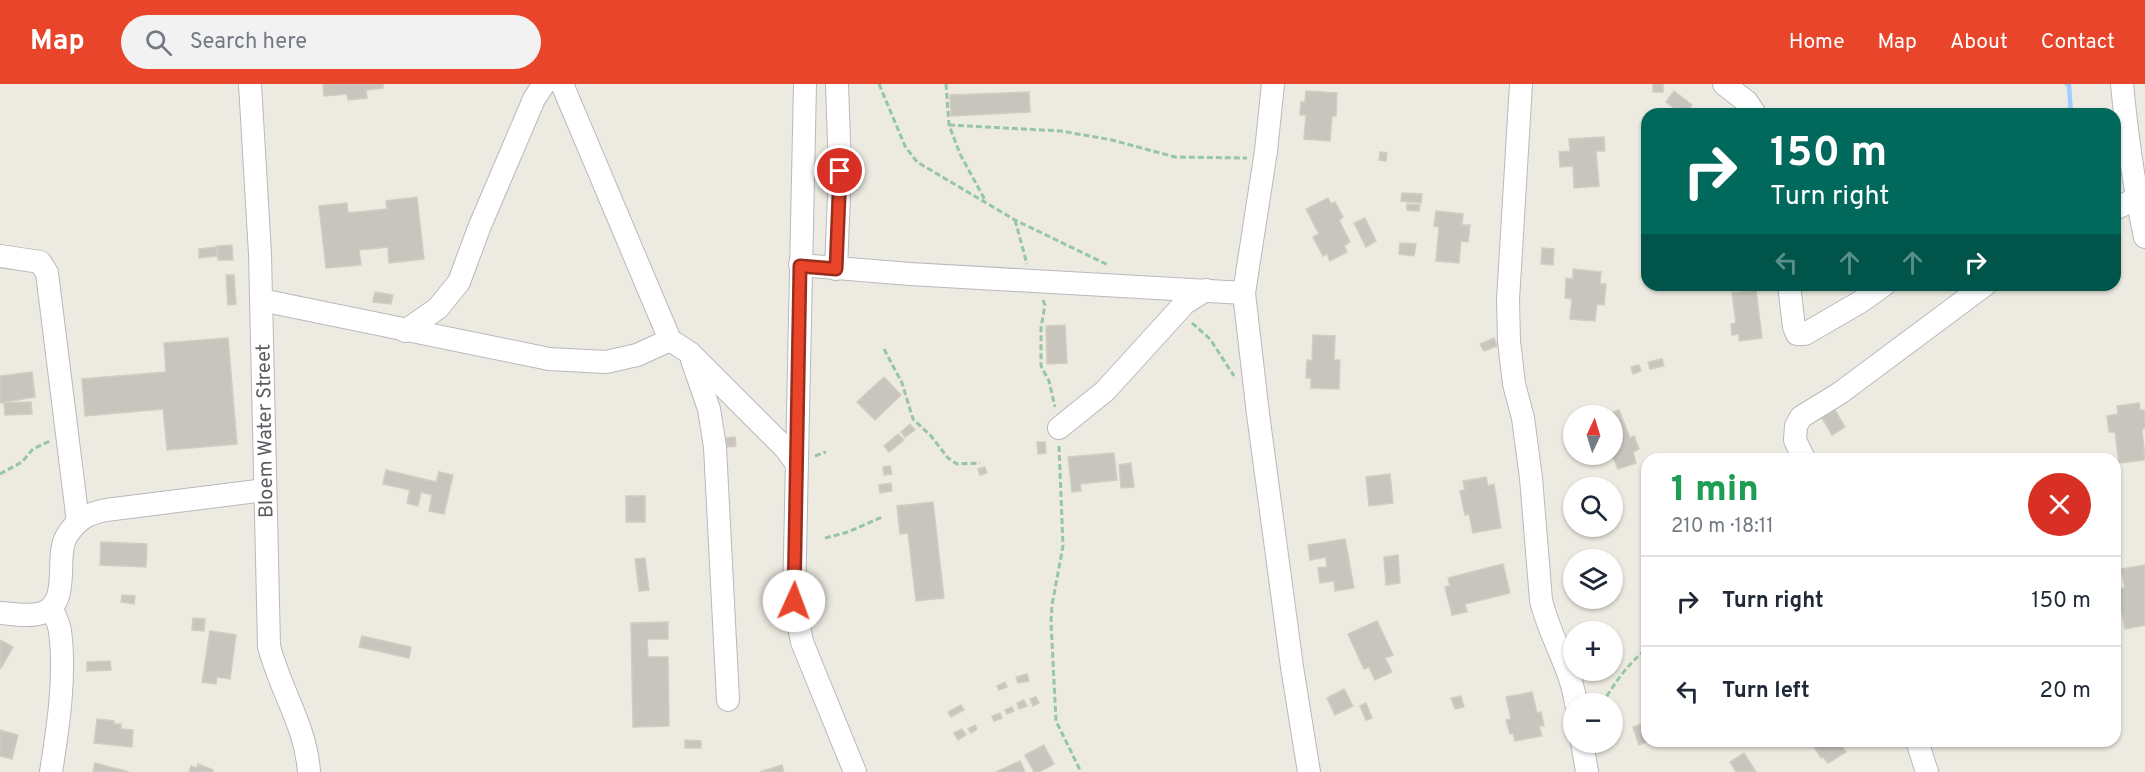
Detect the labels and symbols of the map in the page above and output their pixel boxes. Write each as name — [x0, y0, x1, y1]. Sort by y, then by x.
pin — [814, 145, 865, 196]
street label: Bloem Water Street — [251, 344, 281, 518]
north arrow — [1563, 405, 1623, 465]
position arrow — [762, 569, 826, 633]

